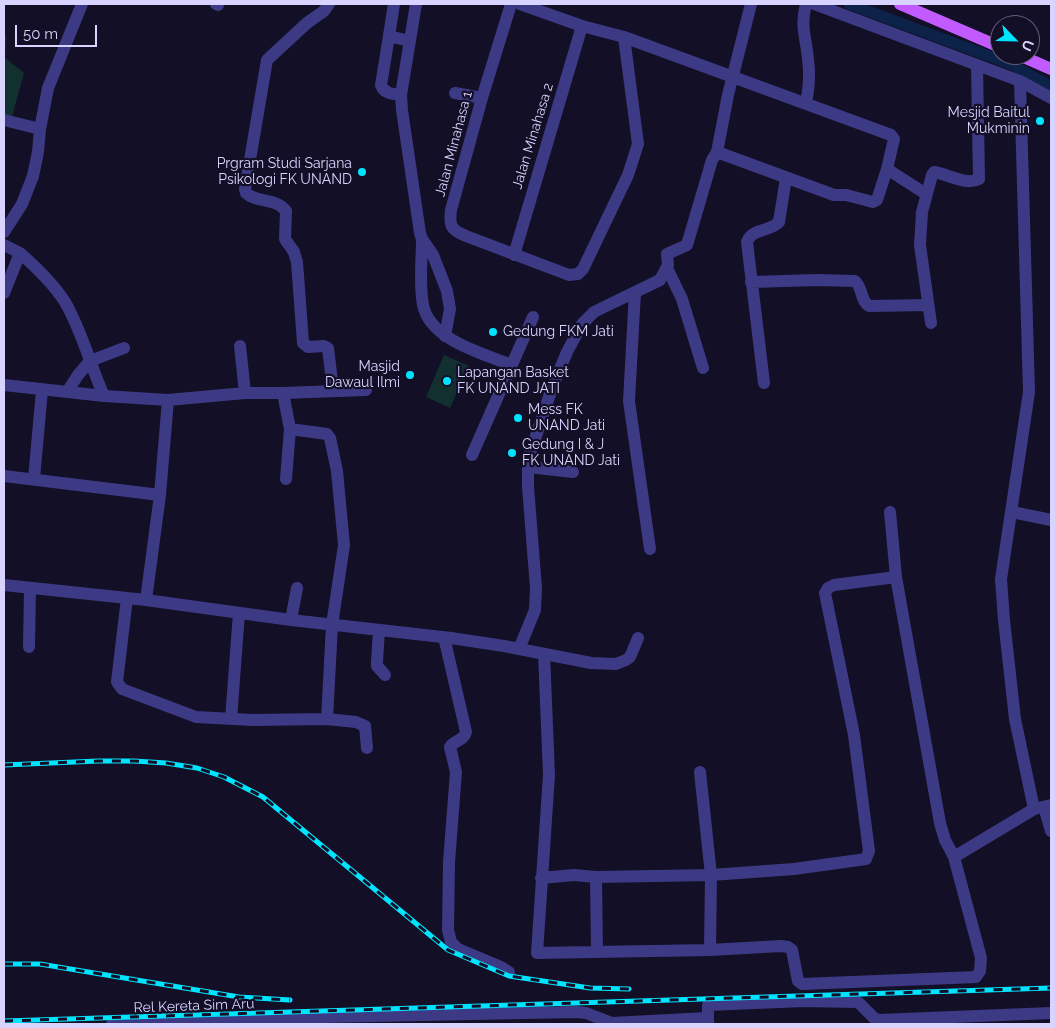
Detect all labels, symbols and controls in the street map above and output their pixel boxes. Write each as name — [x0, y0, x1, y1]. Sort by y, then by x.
scale bar — [18, 15, 100, 47]
north arrow — [990, 15, 1040, 65]
text: 50 m — [23, 25, 58, 43]
text: U — [1018, 38, 1037, 54]
street label: Jalan Minahasa 2 — [509, 81, 557, 191]
street label: Jalan Minahasa 1 — [432, 90, 476, 198]
place label: Mesjid Baitul Mukminin — [948, 105, 1030, 138]
marker: Mesjid Baitul Mukminin — [1034, 115, 1046, 127]
place label: Prgram Studi Sarjana Psikologi FK UNAND — [217, 156, 352, 188]
marker: Prgram Studi Sarjana Psikologi FK UNAND — [356, 166, 368, 178]
place label: Gedung FKM Jati — [503, 324, 614, 340]
marker: Gedung FKM Jati — [487, 326, 499, 338]
place label: Masjid Dawaul Ilmi — [325, 359, 400, 392]
place label: Lapangan Basket FK UNAND JATI — [457, 365, 569, 398]
marker: Masjid Dawaul Ilmi — [404, 369, 416, 381]
marker: Lapangan Basket FK UNAND JATI — [441, 375, 453, 387]
place label: Mess FK UNAND Jati — [528, 402, 605, 434]
marker: Mess FK UNAND Jati — [512, 412, 524, 424]
place label: Gedung I & J FK UNAND Jati — [522, 437, 620, 470]
marker: Gedung I & J FK UNAND Jati — [506, 447, 518, 459]
street label: Rel Kereta Sim Aru — [133, 995, 255, 1017]

